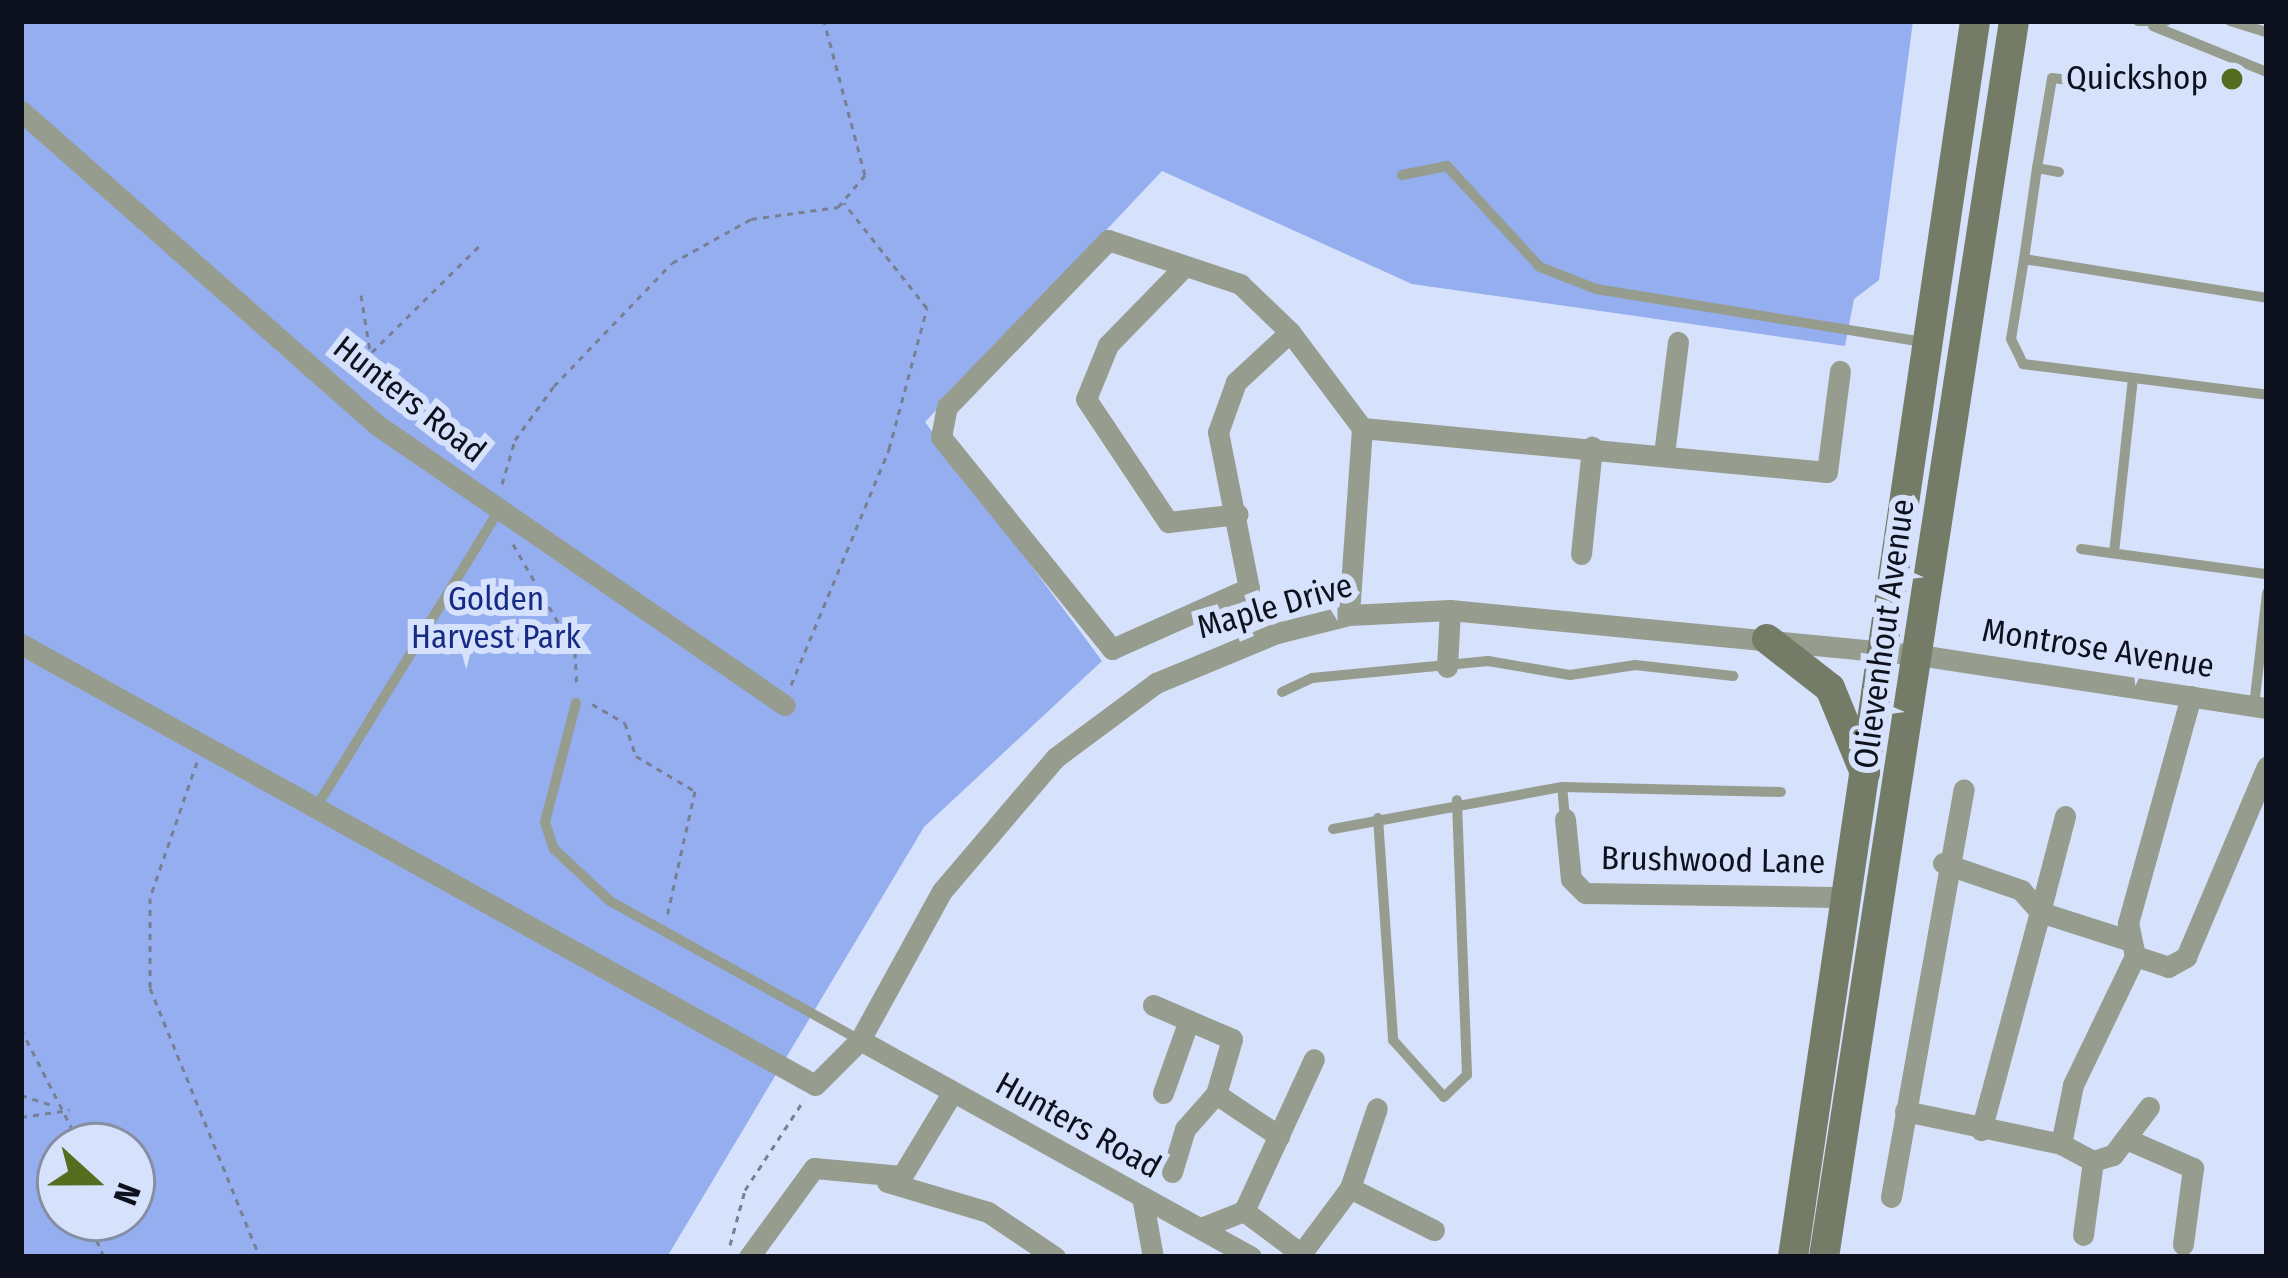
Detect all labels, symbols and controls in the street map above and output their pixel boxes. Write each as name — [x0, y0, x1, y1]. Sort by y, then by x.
place label: Quickshop — [2066, 59, 2208, 99]
marker: Quickshop — [2219, 66, 2245, 92]
street label: Hunters Road — [325, 328, 493, 472]
street label: Olievenhout Avenue — [1846, 497, 1924, 771]
street label: Maple Drive — [1193, 566, 1357, 648]
park label: Golden Harvest Park — [411, 580, 581, 658]
street label: Montrose Avenue — [1979, 611, 2217, 687]
street label: Brushwood Lane — [1601, 839, 1825, 883]
street label: Hunters Road — [989, 1064, 1167, 1188]
north arrow — [36, 1122, 156, 1242]
text: N — [105, 1177, 149, 1210]

